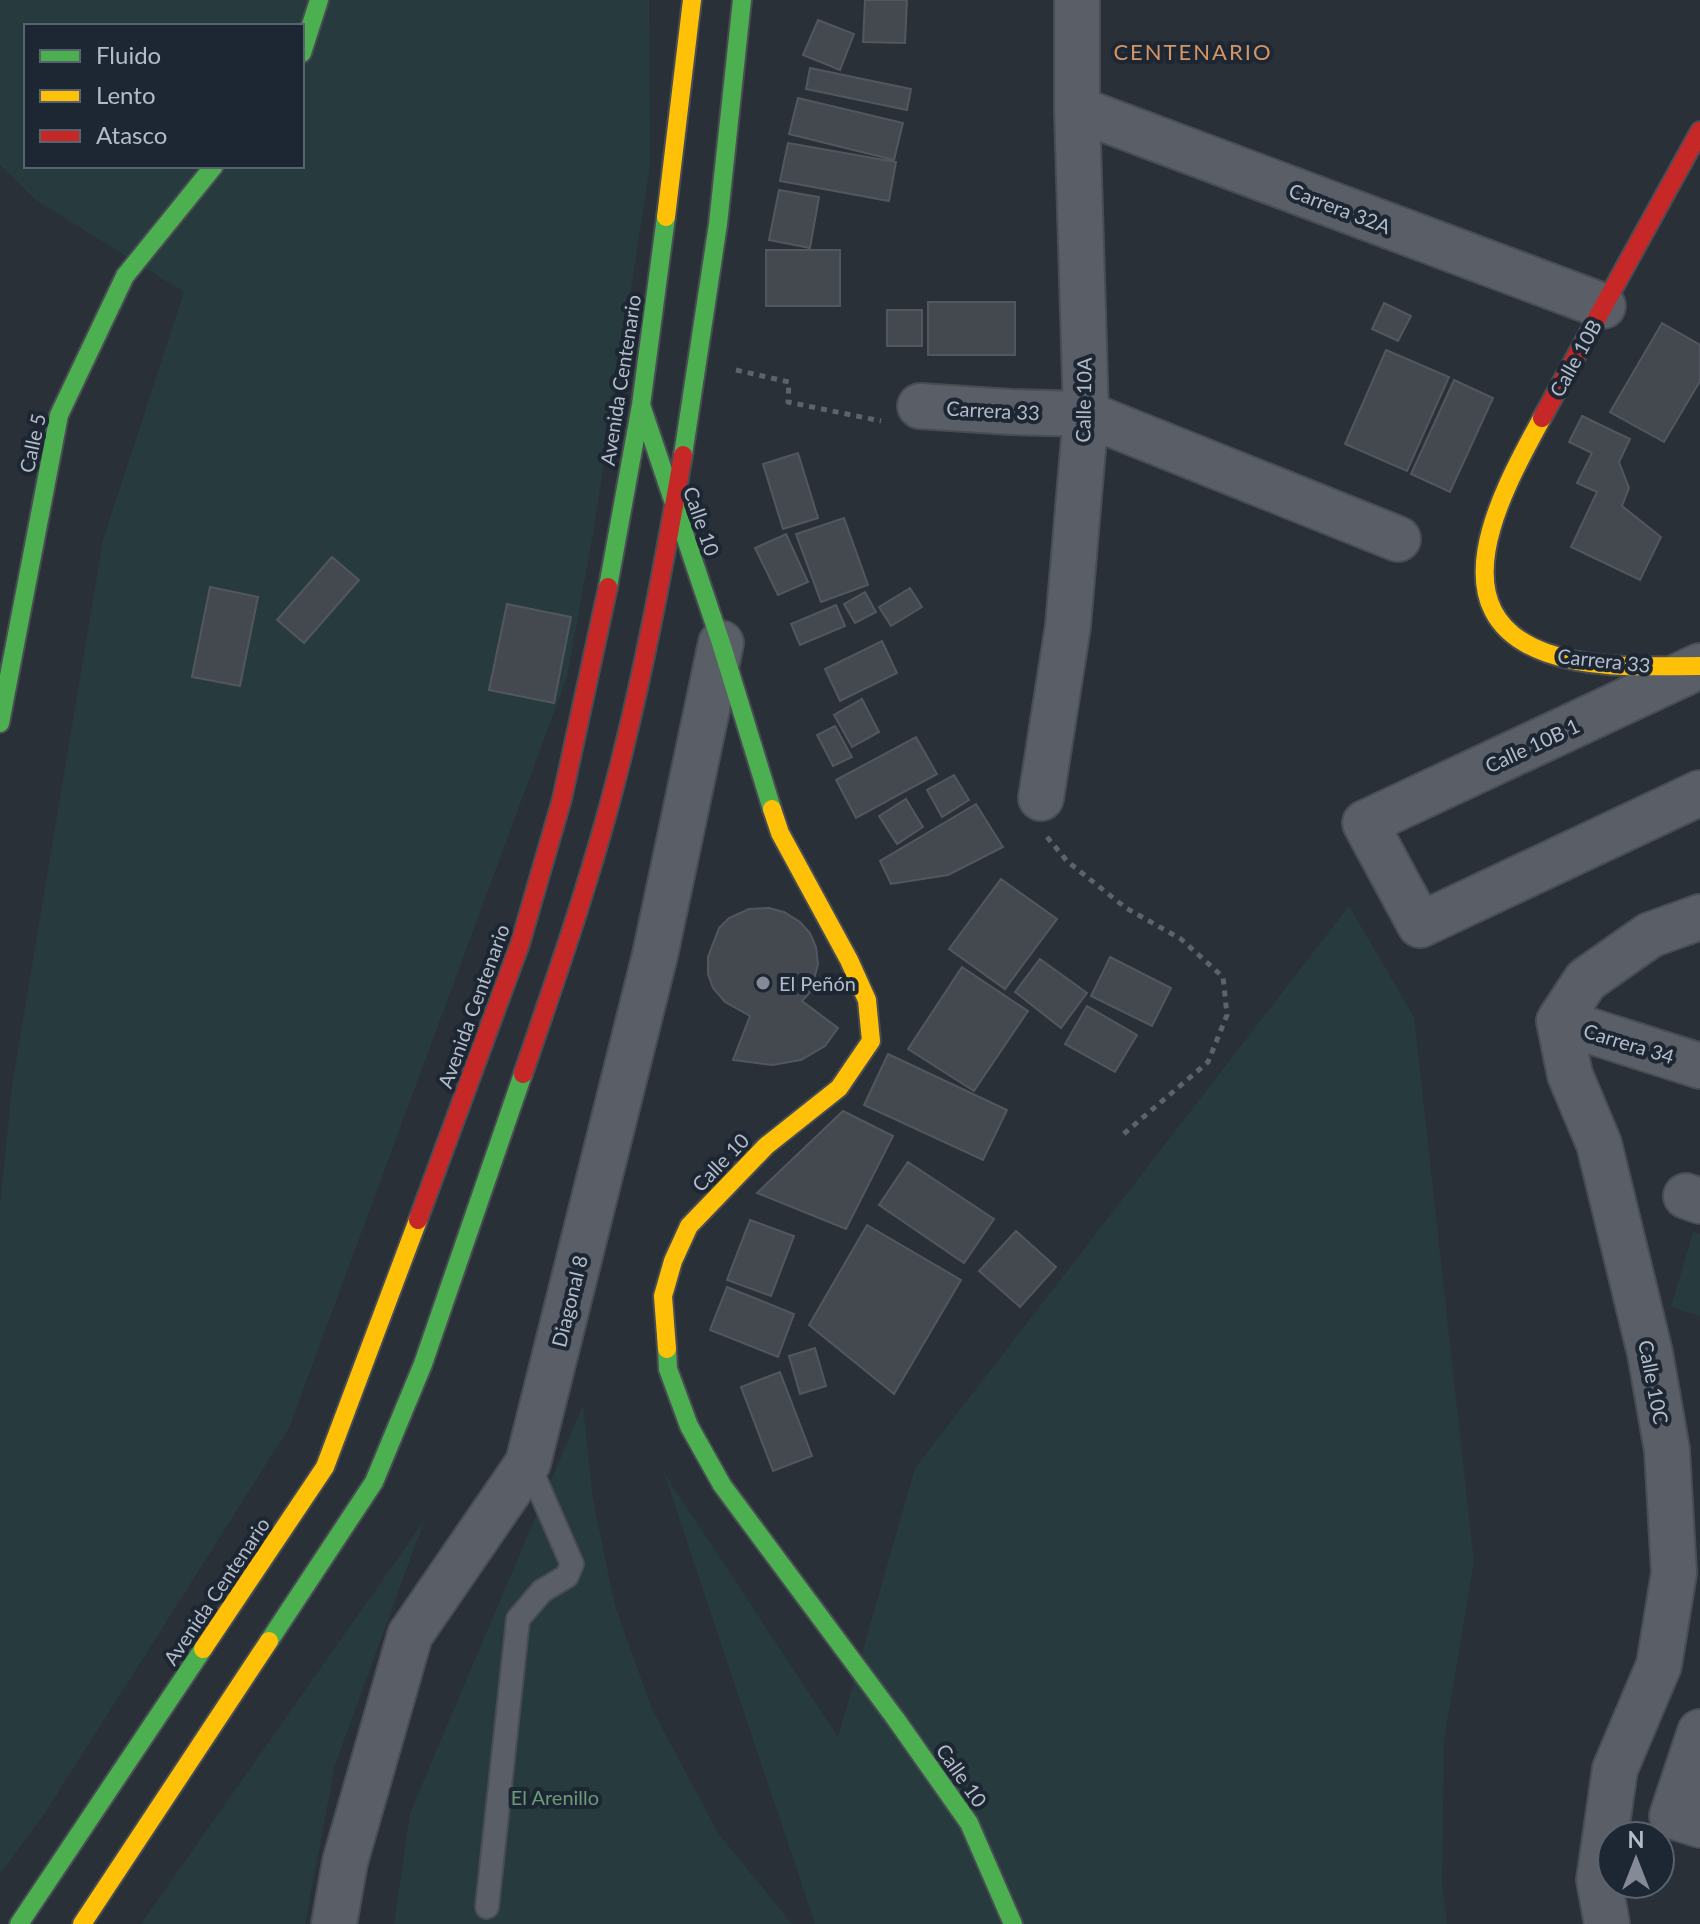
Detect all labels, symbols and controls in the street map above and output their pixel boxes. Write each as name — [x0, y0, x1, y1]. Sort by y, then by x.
legend — [24, 24, 304, 168]
district label: CENTENARIO — [1113, 38, 1273, 65]
text: Fluido — [96, 40, 161, 69]
text: Lento — [96, 80, 156, 109]
text: Atasco — [96, 120, 167, 149]
street label: Carrera 32A — [1286, 178, 1395, 239]
street label: Avenida Centenario — [595, 293, 645, 467]
street label: Calle 10B — [1544, 315, 1606, 401]
street label: Calle 10A — [1070, 357, 1096, 443]
street label: Carrera 33 — [946, 396, 1040, 424]
street label: Calle 5 — [14, 411, 50, 475]
street label: Calle 10 — [679, 483, 725, 559]
street label: Carrera 33 — [1556, 643, 1652, 677]
street label: Calle 10B 1 — [1481, 713, 1583, 777]
street label: Avenida Centenario — [432, 921, 514, 1091]
place label: El Peñón — [779, 971, 856, 995]
marker: El Peñón — [754, 974, 772, 992]
street label: Carrera 34 — [1581, 1018, 1678, 1068]
street label: Calle 10 — [686, 1128, 754, 1196]
street label: Diagonal 8 — [546, 1253, 592, 1349]
street label: Calle 10C — [1634, 1338, 1674, 1426]
street label: Avenida Centenario — [158, 1513, 274, 1669]
street label: Calle 10 — [932, 1739, 992, 1811]
park label: El Arenillo — [511, 1785, 599, 1809]
north arrow — [1596, 1820, 1676, 1900]
text: N — [1628, 1826, 1644, 1853]

